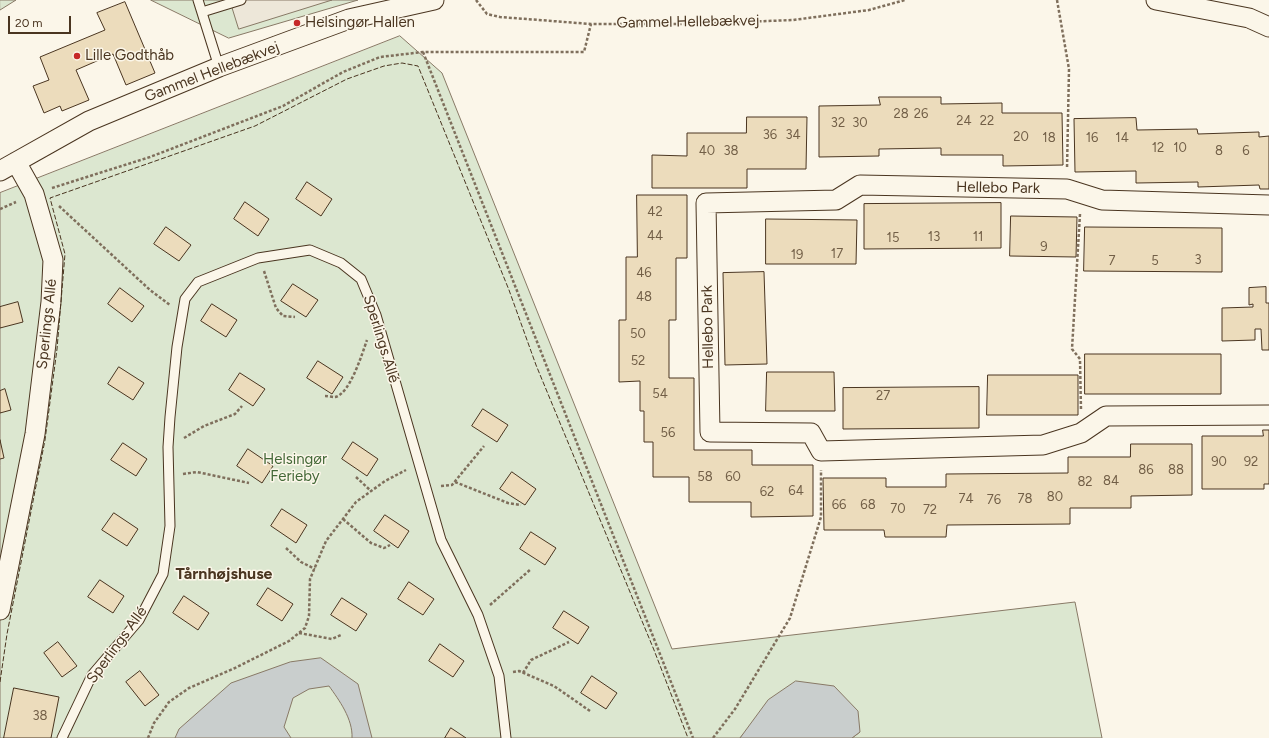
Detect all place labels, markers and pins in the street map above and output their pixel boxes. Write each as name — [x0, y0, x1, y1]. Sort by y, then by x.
place label: Helsingør Hallen — [305, 14, 415, 32]
marker: Helsingør Hallen — [292, 18, 302, 28]
place label: Lille Godthåb — [85, 47, 174, 65]
marker: Lille Godthåb — [72, 51, 82, 61]

